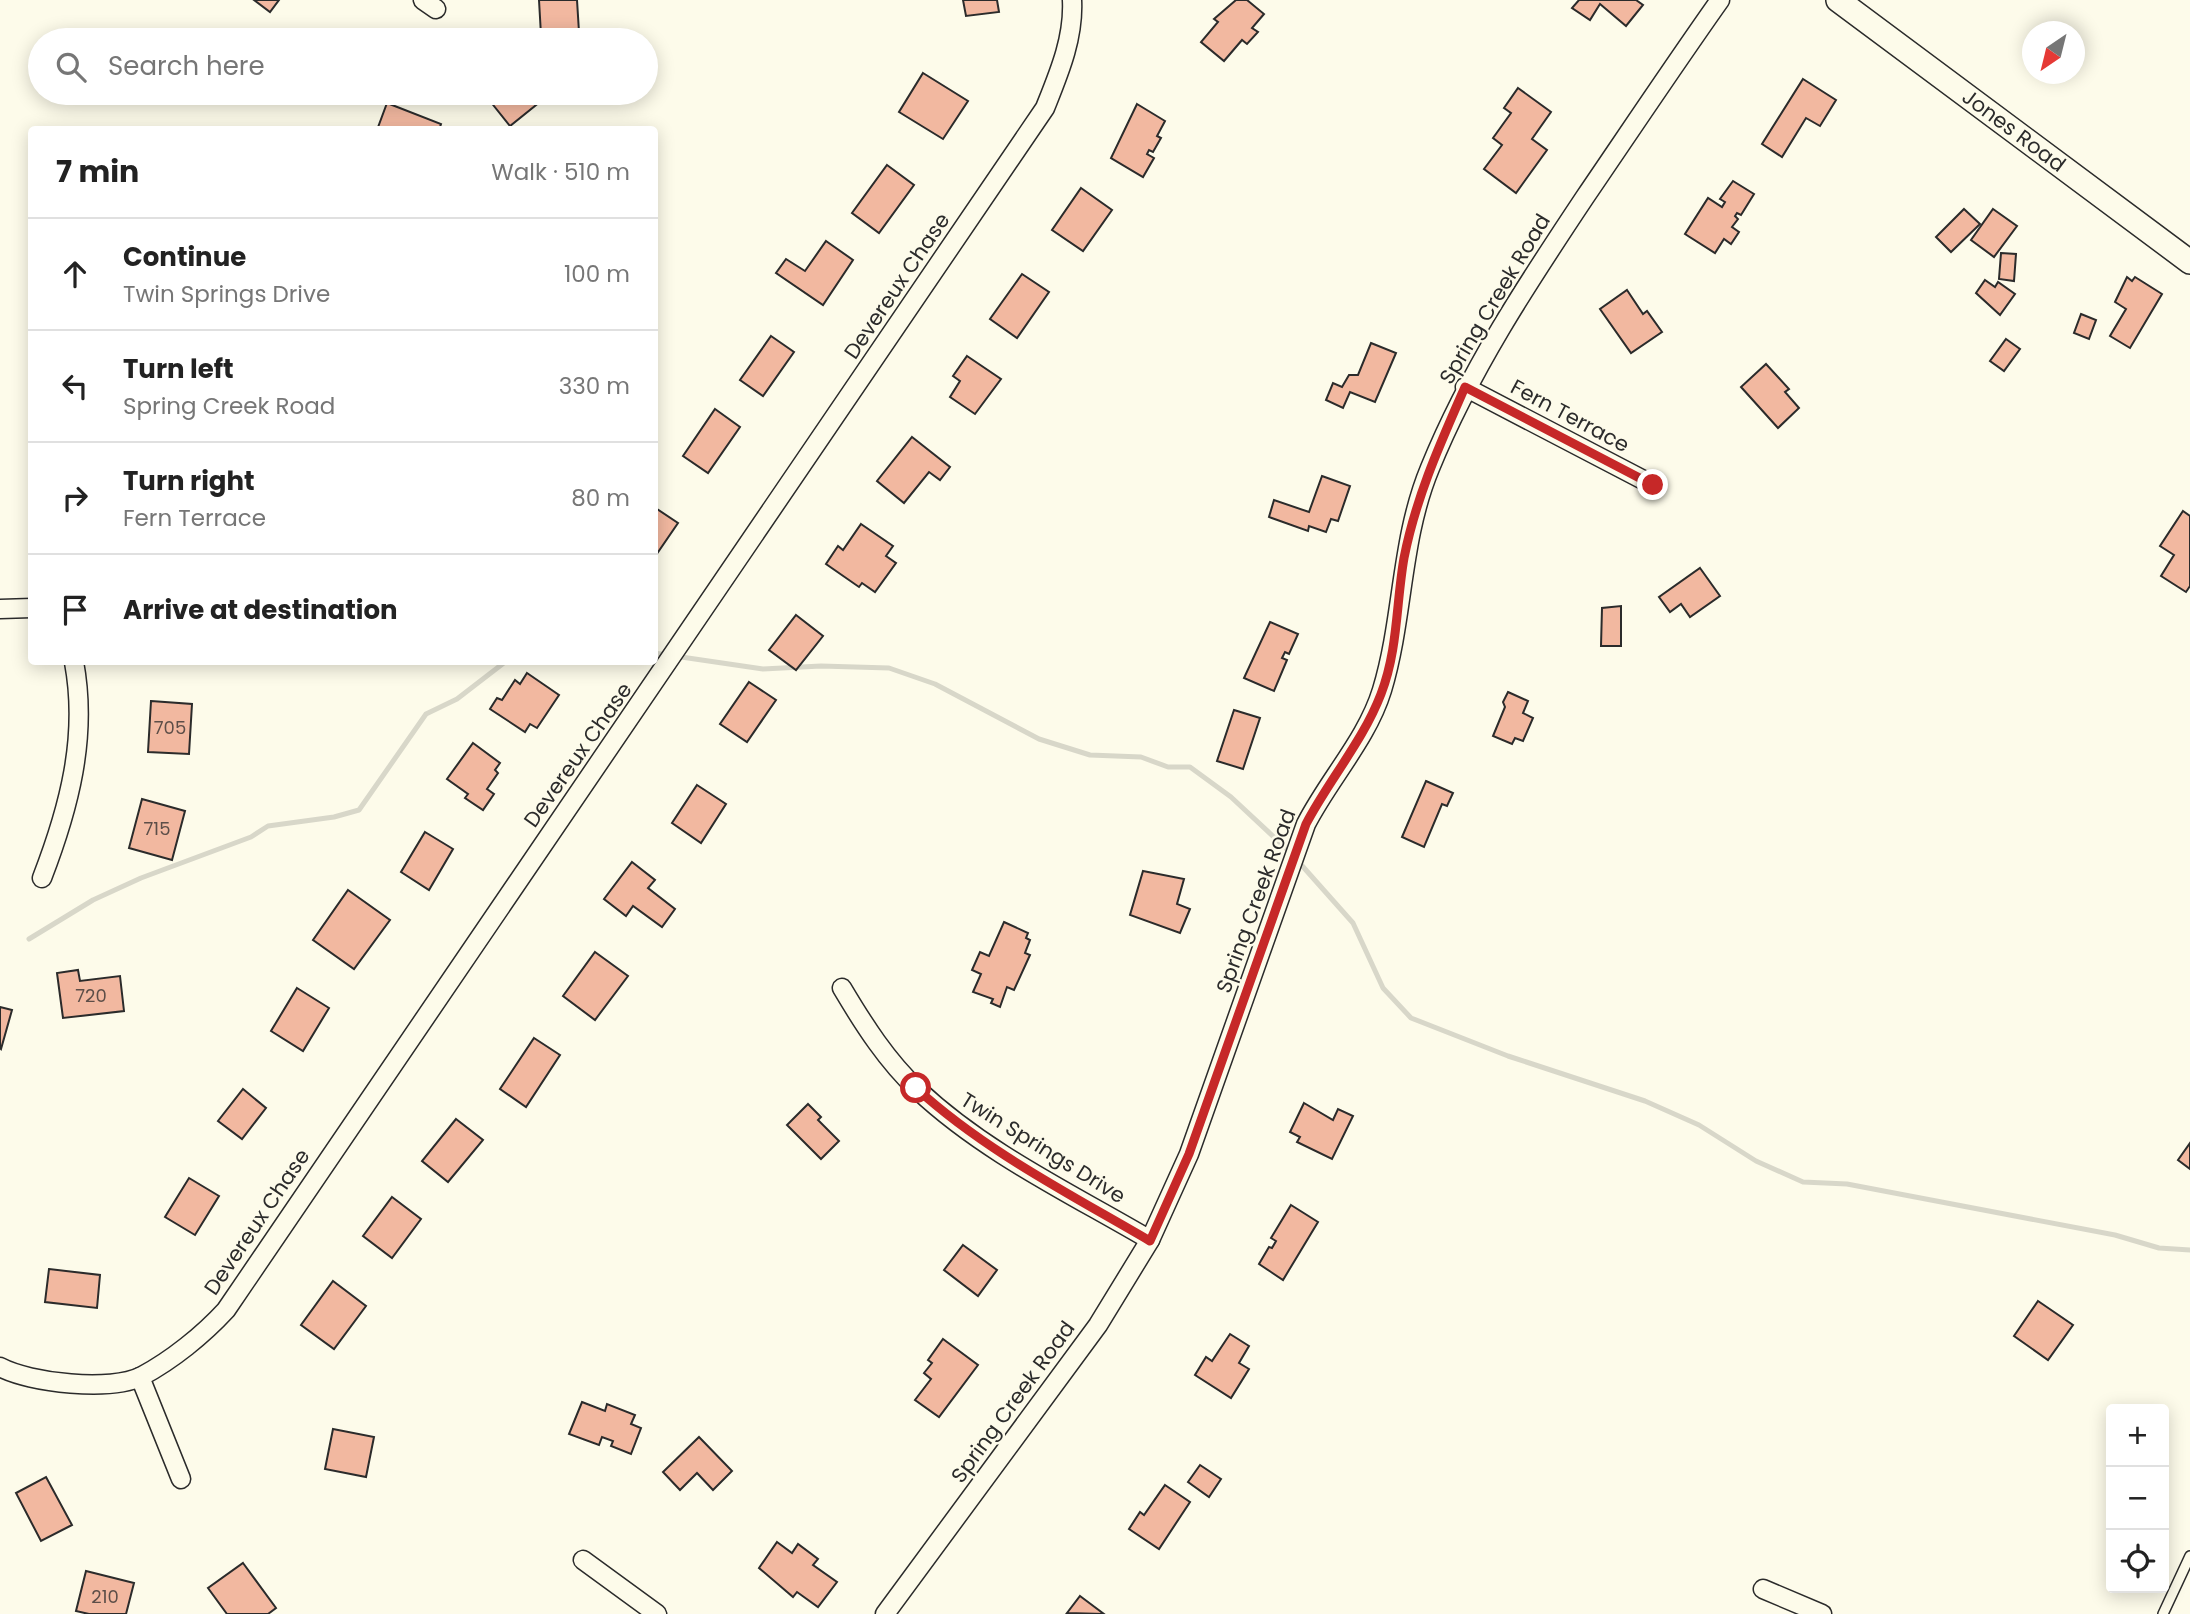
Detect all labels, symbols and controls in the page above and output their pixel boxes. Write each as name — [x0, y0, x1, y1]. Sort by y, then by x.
north arrow — [2022, 21, 2085, 84]
search box — [28, 28, 658, 105]
icon: search — [52, 48, 90, 86]
text: Search here — [108, 48, 265, 84]
street label: Jones Road — [1956, 82, 2072, 179]
text: 7 min — [56, 150, 139, 193]
text: Walk · 510 m — [491, 156, 630, 188]
street label: Devereux Chase — [837, 207, 956, 364]
street label: Spring Creek Road — [1432, 208, 1557, 389]
text: Continue — [123, 239, 246, 275]
icon: ahead — [56, 255, 94, 293]
text: 100 m — [564, 258, 630, 290]
text: Twin Springs Drive — [123, 278, 330, 310]
text: Turn left — [123, 351, 234, 387]
icon: left — [56, 367, 94, 405]
text: 330 m — [559, 370, 630, 402]
street label: Fern Terrace — [1506, 372, 1635, 459]
text: Spring Creek Road — [123, 390, 335, 422]
text: Turn right — [123, 463, 255, 499]
route end — [1637, 469, 1668, 500]
icon: right — [56, 479, 94, 517]
text: 80 m — [571, 482, 630, 514]
text: Fern Terrace — [123, 502, 266, 534]
icon: arrive — [56, 591, 94, 629]
text: Arrive at destination — [123, 592, 398, 628]
street label: Devereux Chase — [517, 677, 638, 833]
house number: 705 — [154, 715, 186, 740]
street label: Spring Creek Road — [1209, 805, 1302, 997]
house number: 715 — [144, 816, 170, 841]
house number: 720 — [75, 983, 107, 1008]
route start — [900, 1072, 931, 1103]
street label: Twin Springs Drive — [955, 1085, 1131, 1210]
street label: Devereux Chase — [197, 1143, 316, 1300]
street label: Spring Creek Road — [944, 1315, 1081, 1489]
map controls — [2106, 1404, 2169, 1593]
button: + — [2106, 1404, 2169, 1467]
button: − — [2106, 1467, 2169, 1530]
button: locate — [2106, 1530, 2169, 1593]
house number: 210 — [91, 1584, 119, 1609]

